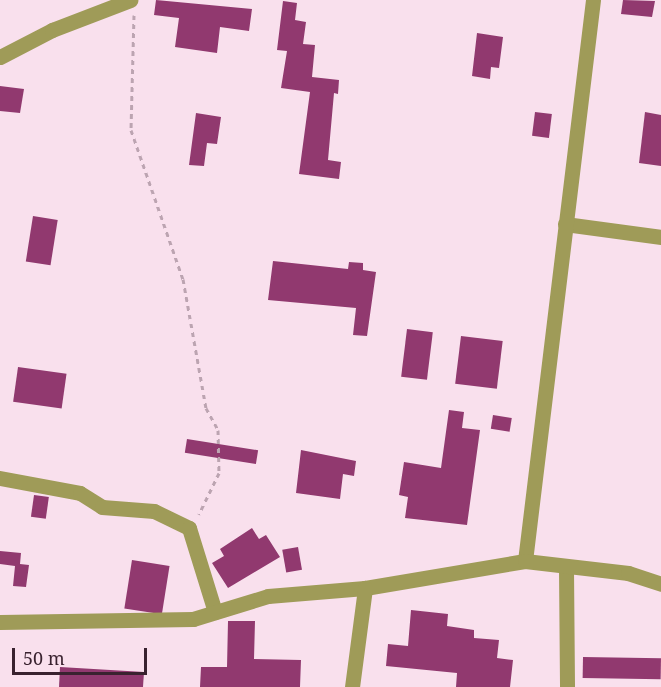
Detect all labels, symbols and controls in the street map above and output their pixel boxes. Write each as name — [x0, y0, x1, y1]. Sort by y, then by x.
scale bar — [15, 636, 150, 674]
text: 50 m — [23, 646, 65, 670]

